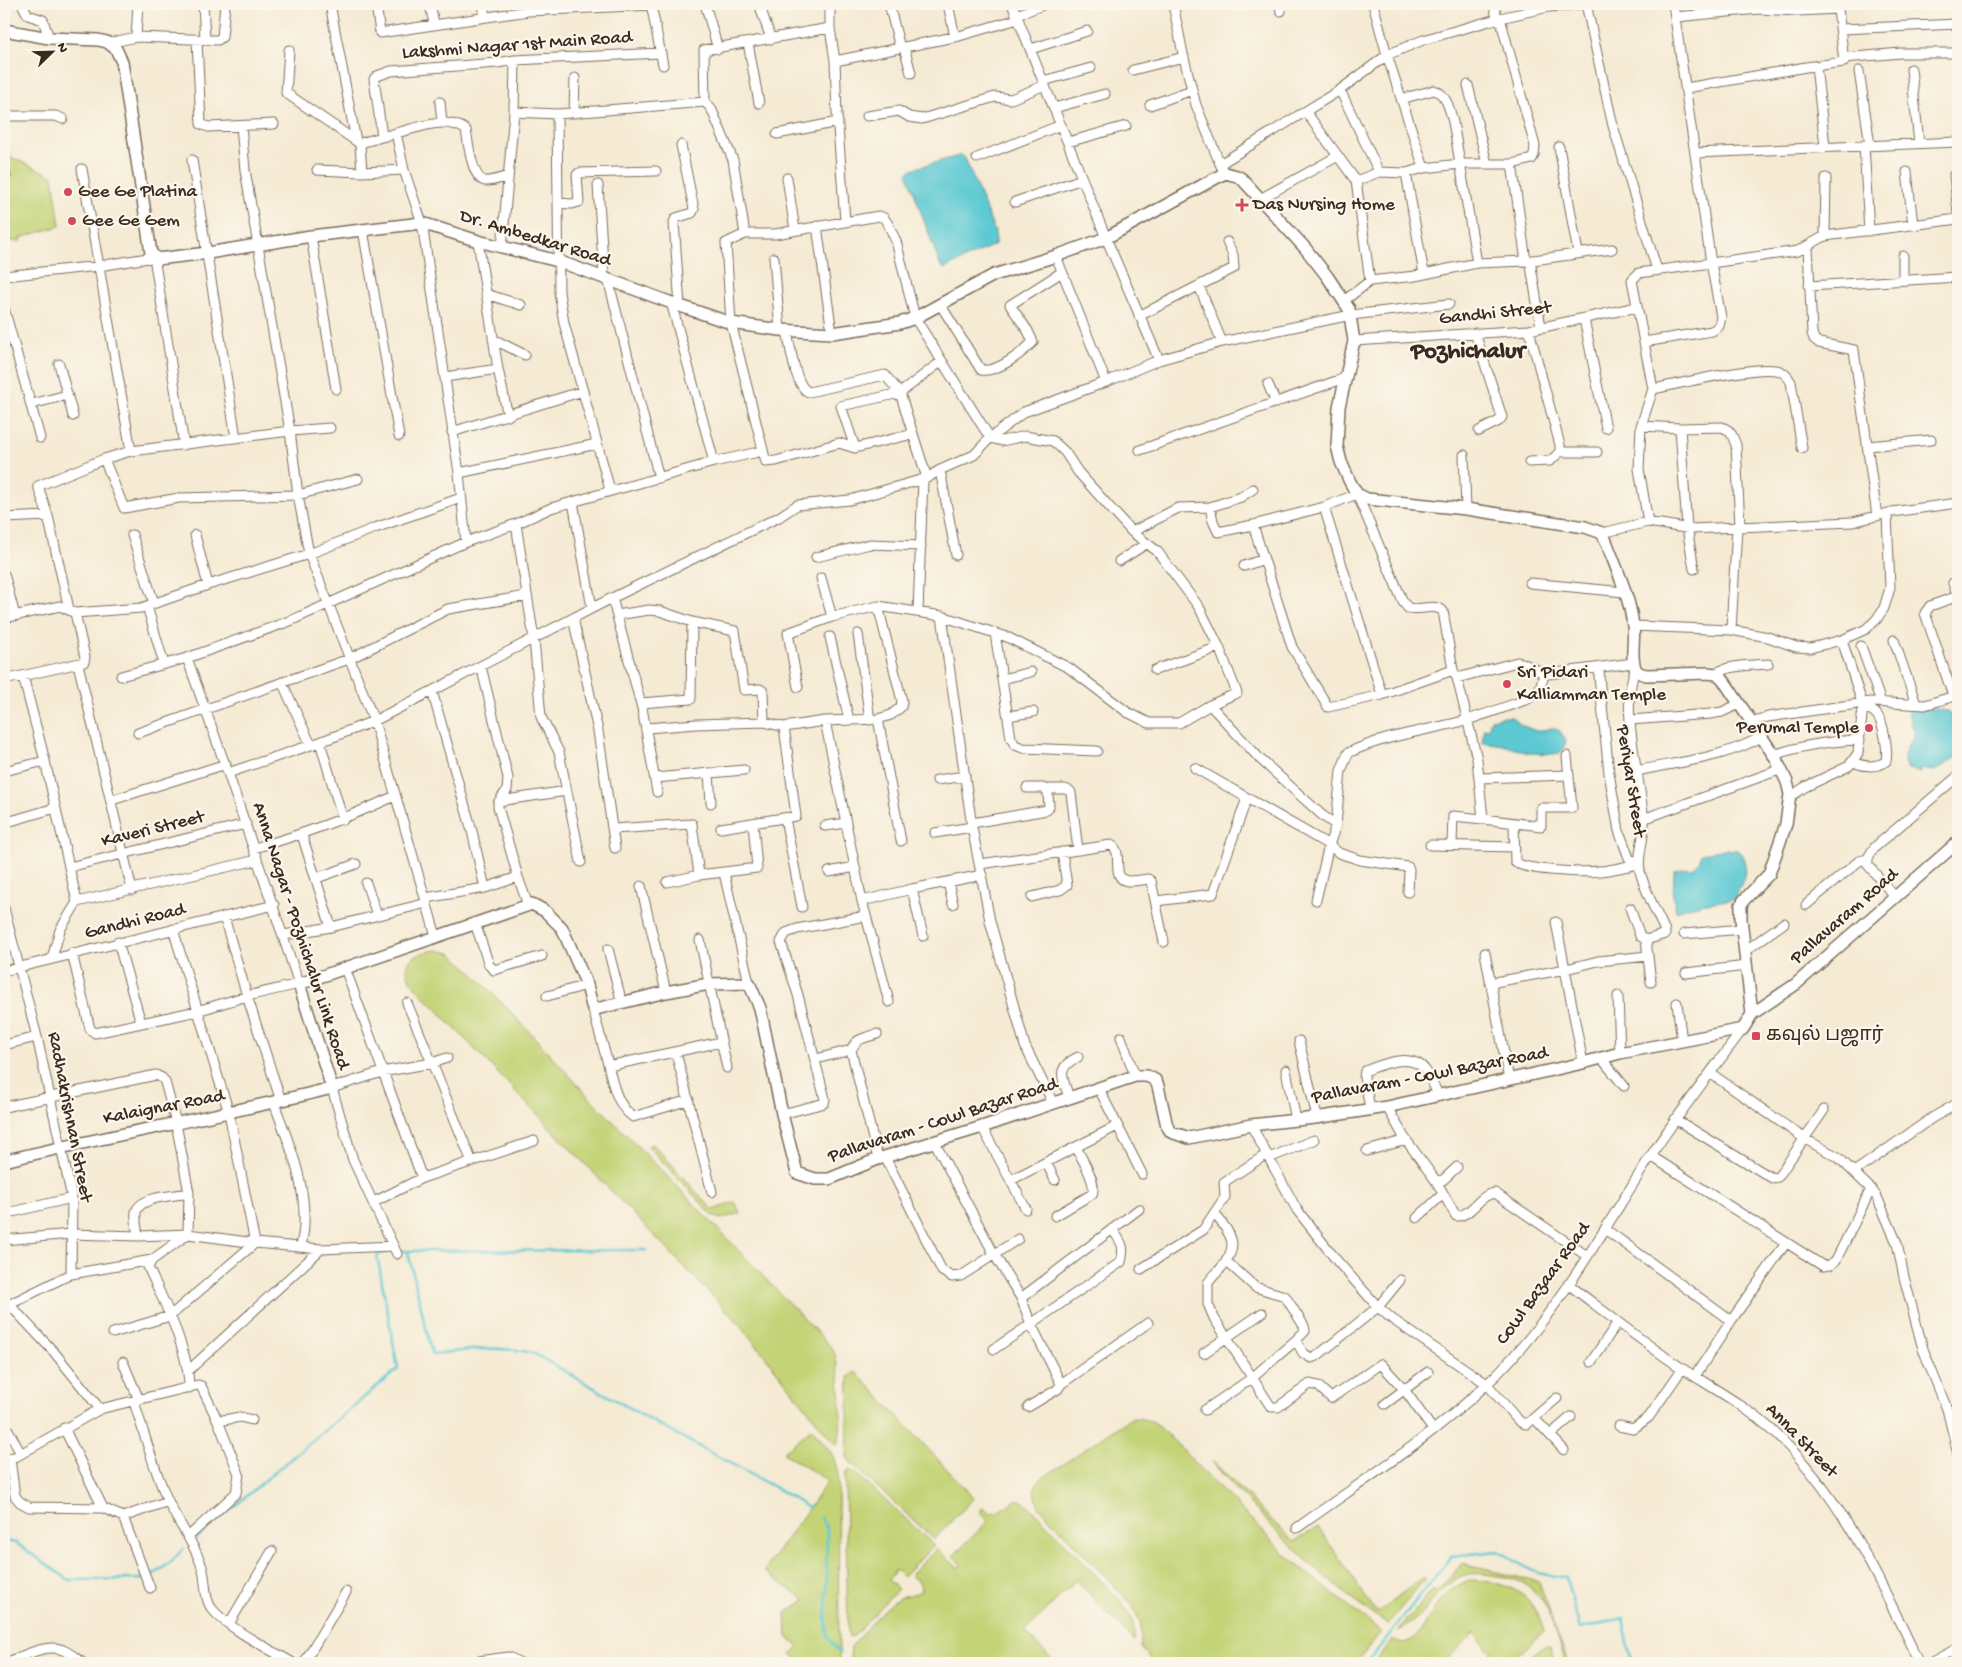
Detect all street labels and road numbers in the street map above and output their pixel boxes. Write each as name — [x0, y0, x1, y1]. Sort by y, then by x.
street label: Lakshmi Nagar 1st Main Road — [401, 26, 635, 66]
street label: Dr. Ambedkar Road — [455, 204, 615, 273]
street label: Gandhi Street — [1438, 296, 1554, 331]
street label: Periyar Street — [1610, 722, 1651, 841]
street label: Anna Nagar - Pozhichalur Link Road — [246, 800, 355, 1074]
street label: Kaveri Street — [99, 806, 209, 854]
street label: Pallavaram Road — [1786, 863, 1905, 971]
street label: Gandhi Road — [82, 898, 190, 946]
street label: Radhakrishnan Street — [41, 1030, 97, 1206]
street label: Pallavaram - Cowl Bazar Road — [1309, 1041, 1552, 1110]
street label: Pallavaram - Cowl Bazar Road — [824, 1072, 1062, 1169]
street label: Kalaignar Road — [101, 1085, 228, 1131]
street label: Cowl Bazaar Road — [1492, 1217, 1597, 1350]
street label: Anna Street — [1760, 1399, 1844, 1485]

